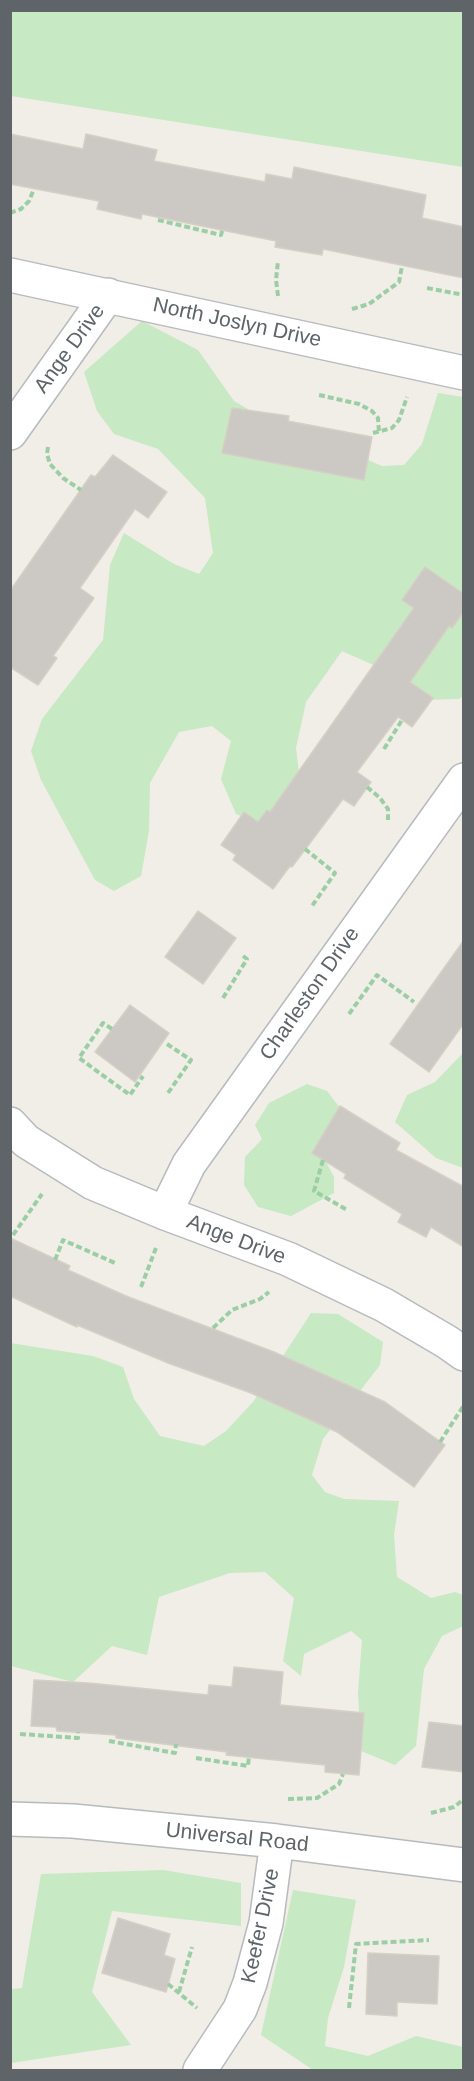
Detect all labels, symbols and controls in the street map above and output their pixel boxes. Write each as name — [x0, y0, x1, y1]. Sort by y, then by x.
street label: North Joslyn Drive — [150, 293, 324, 353]
street label: Ange Drive — [29, 300, 111, 398]
street label: Charleston Drive — [255, 923, 365, 1065]
street label: Ange Drive — [183, 1210, 289, 1270]
street label: Universal Road — [164, 1818, 310, 1858]
street label: Keefer Drive — [237, 1866, 285, 1986]

